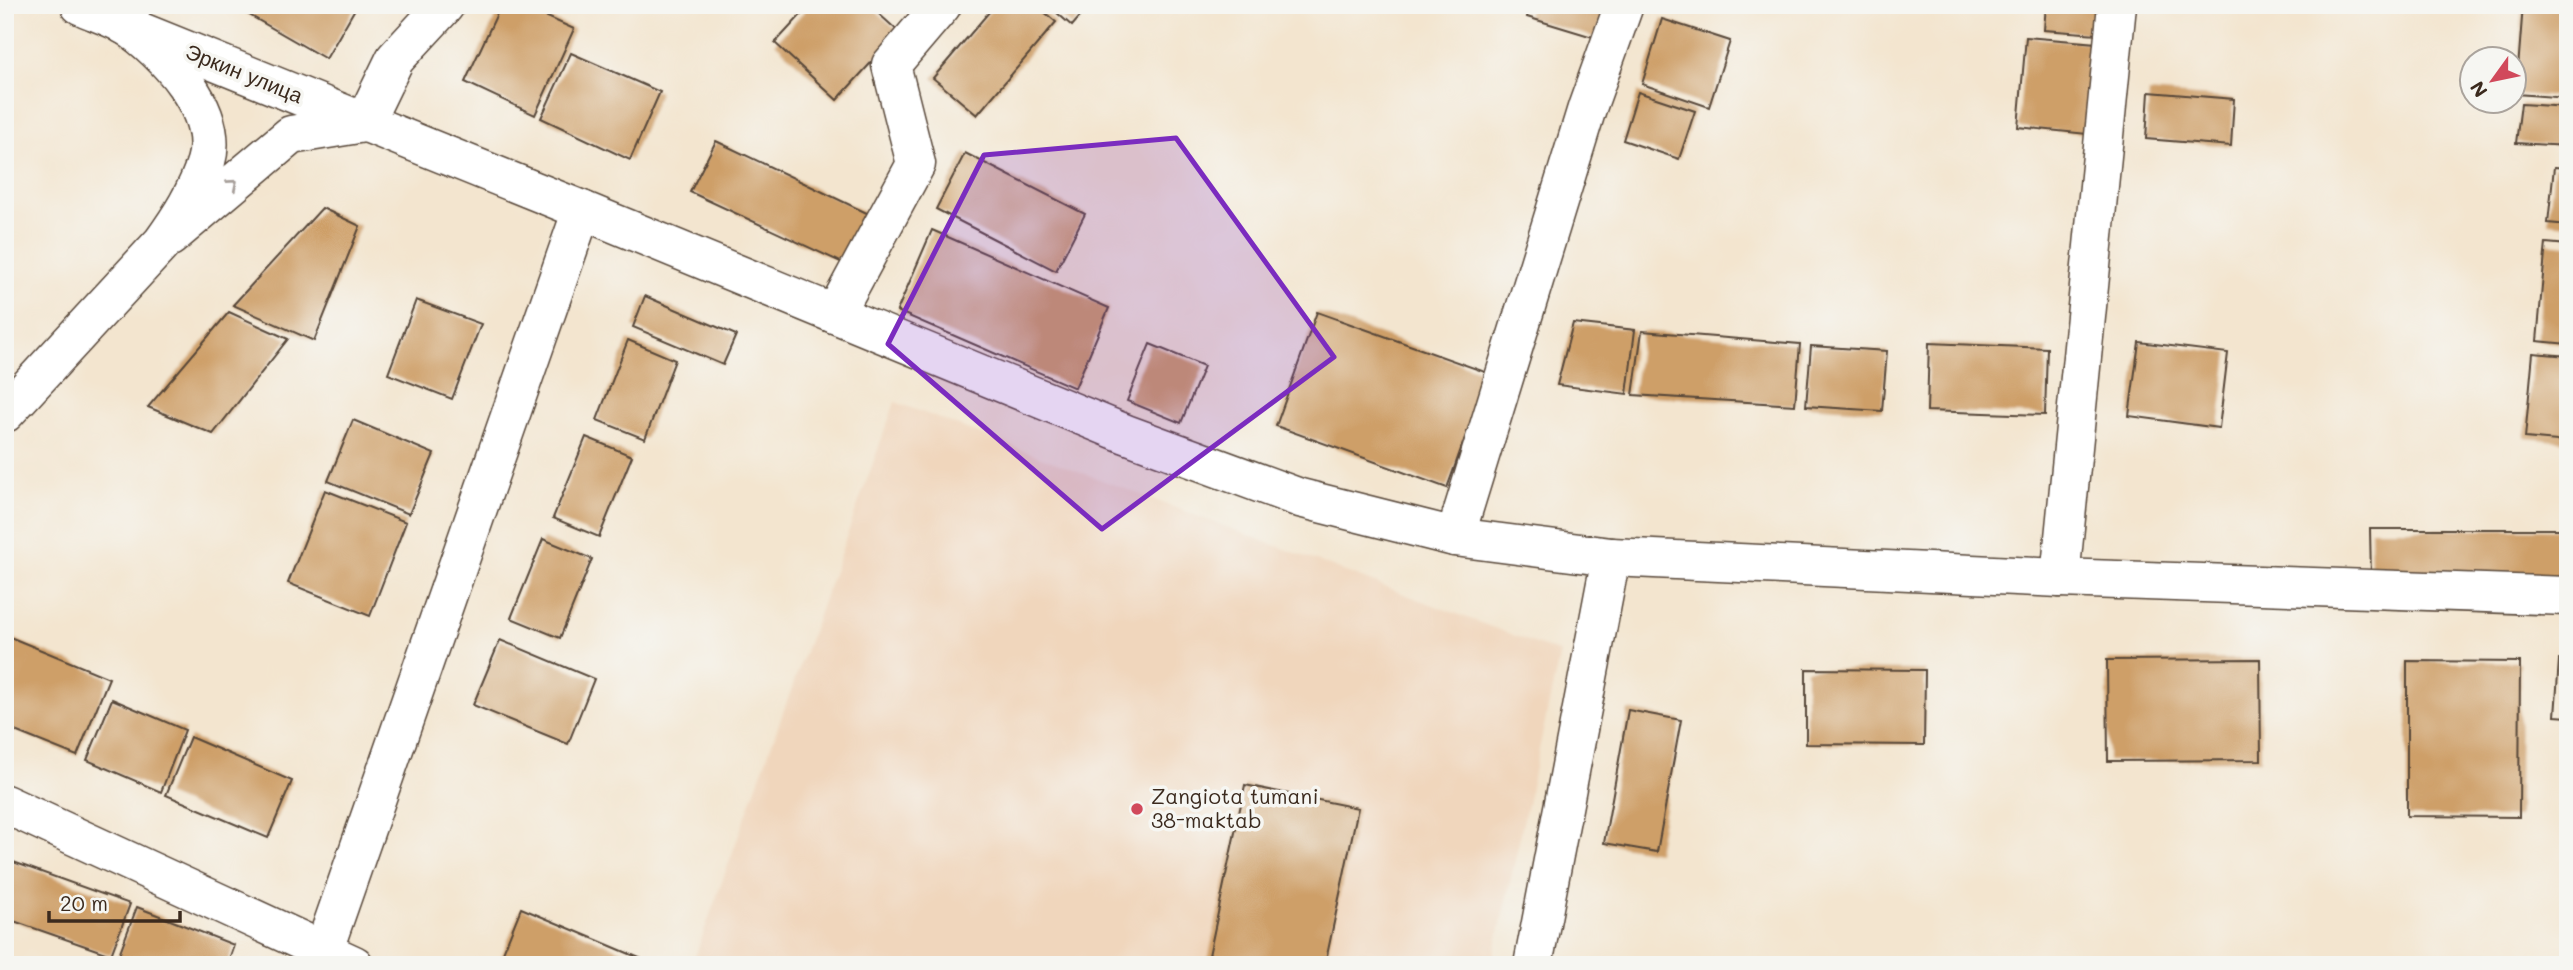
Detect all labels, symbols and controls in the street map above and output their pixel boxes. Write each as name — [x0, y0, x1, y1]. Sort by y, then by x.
street label: Эркин улица — [182, 37, 307, 108]
north arrow — [2458, 46, 2528, 116]
text: N — [2464, 77, 2493, 102]
one-way arrow — [226, 179, 238, 192]
place label: Zangiota tumani 38-maktab — [1151, 782, 1319, 833]
marker: Zangiota tumani 38-maktab — [1129, 801, 1145, 817]
scale bar — [49, 879, 180, 923]
text: 20 m — [60, 889, 108, 916]

